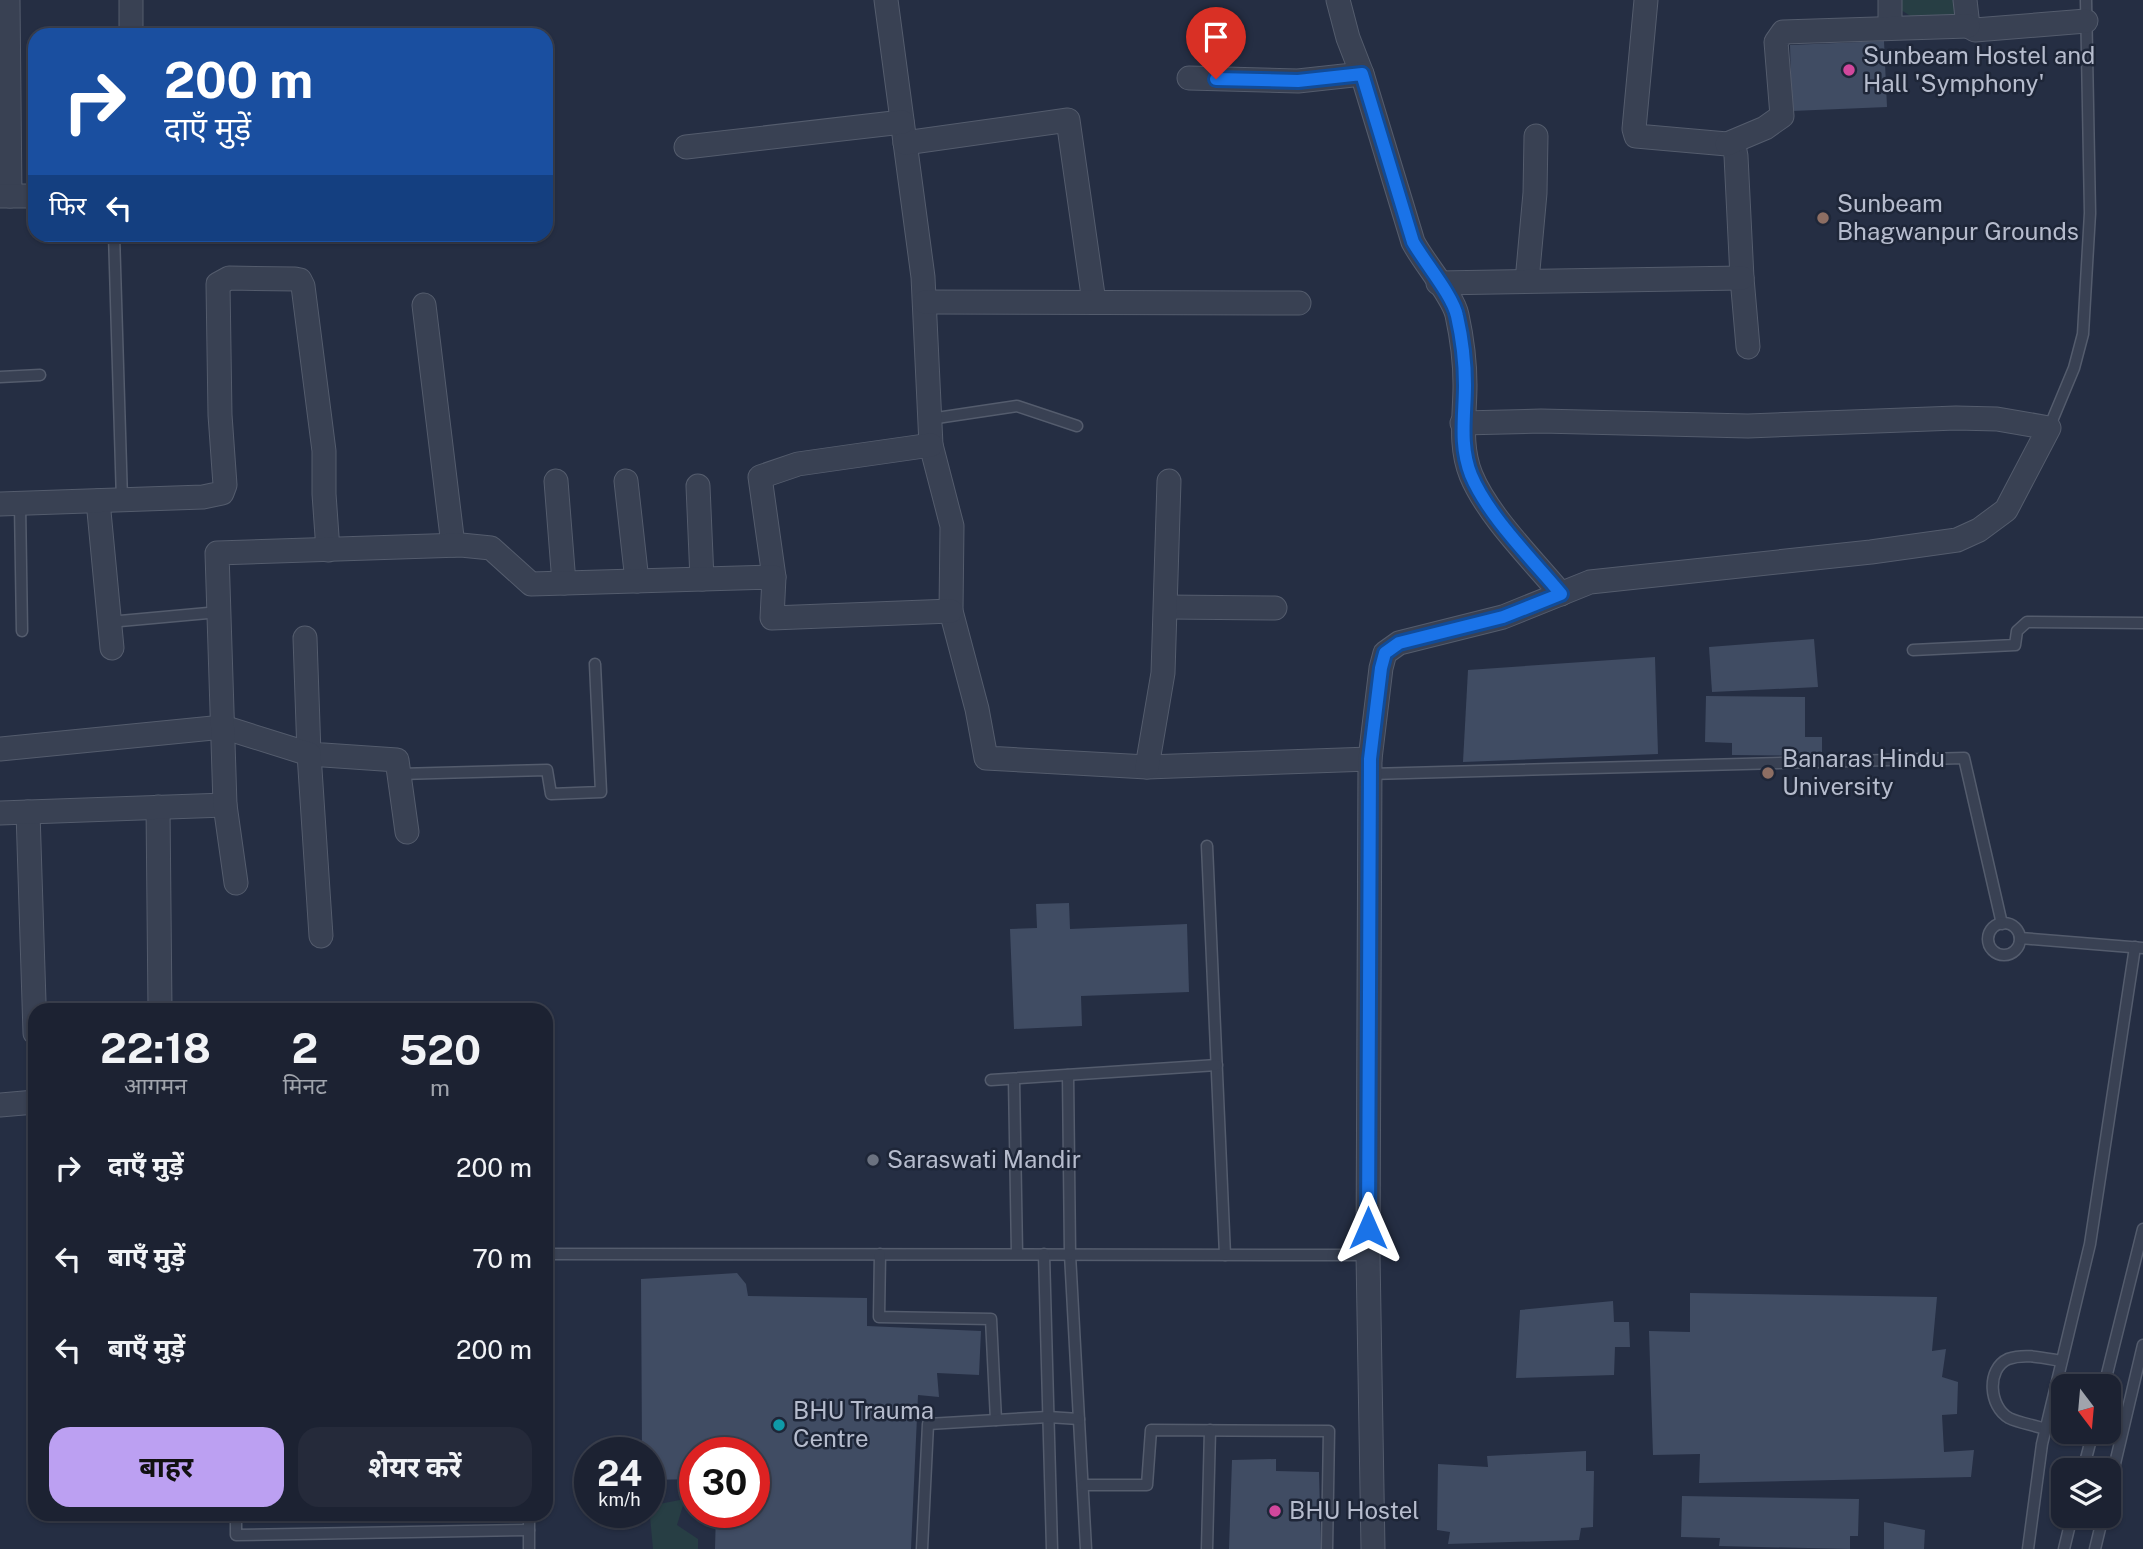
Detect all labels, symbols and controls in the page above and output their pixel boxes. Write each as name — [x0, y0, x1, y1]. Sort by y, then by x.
pin — [1186, 7, 1246, 79]
icon: arrive — [1197, 18, 1235, 56]
place label: Sunbeam Hostel and Hall 'Symphony' — [1863, 41, 2095, 97]
text: 200 m — [164, 51, 313, 109]
icon: right — [49, 56, 140, 147]
marker: Sunbeam Hostel and Hall 'Symphony' — [1841, 62, 1857, 78]
text: दाएँ मुड़ें — [164, 110, 251, 147]
icon: left — [100, 189, 138, 227]
place label: Sunbeam Bhagwanpur Grounds — [1837, 189, 2079, 245]
text: फिर — [49, 190, 86, 221]
marker: Sunbeam Bhagwanpur Grounds — [1815, 210, 1831, 226]
place label: Banaras Hindu University — [1782, 744, 1945, 800]
marker: Banaras Hindu University — [1760, 765, 1776, 781]
text: 22:18 — [100, 1023, 211, 1072]
text: 2 — [292, 1023, 318, 1072]
text: 520 — [399, 1025, 481, 1074]
text: आगमन — [124, 1072, 187, 1099]
text: मिनट — [283, 1072, 327, 1099]
text: m — [430, 1074, 450, 1101]
place label: Saraswati Mandir — [887, 1145, 1081, 1173]
icon: right — [49, 1149, 87, 1187]
text: दाएँ मुड़ें — [108, 1150, 184, 1181]
text: 200 m — [456, 1152, 532, 1183]
marker: Saraswati Mandir — [865, 1152, 881, 1168]
position arrow — [1331, 1191, 1405, 1265]
icon: left — [49, 1240, 87, 1278]
text: बाएँ मुड़ें — [108, 1241, 185, 1272]
text: 70 m — [472, 1243, 532, 1274]
icon: left — [49, 1331, 87, 1369]
text: बाएँ मुड़ें — [108, 1332, 185, 1363]
text: 200 m — [456, 1334, 532, 1365]
north arrow — [2051, 1374, 2121, 1444]
map controls — [2051, 1374, 2121, 1528]
place label: BHU Trauma Centre — [793, 1396, 934, 1452]
marker: BHU Trauma Centre — [771, 1417, 787, 1433]
button: बाहर — [49, 1427, 284, 1507]
button: शेयर करें — [298, 1427, 532, 1507]
speed limit sign: 30 — [679, 1437, 770, 1528]
text: 24 — [597, 1453, 642, 1494]
button: layers — [2051, 1458, 2121, 1528]
text: km/h — [598, 1489, 641, 1510]
place label: BHU Hostel — [1289, 1496, 1420, 1524]
marker: BHU Hostel — [1267, 1503, 1283, 1519]

